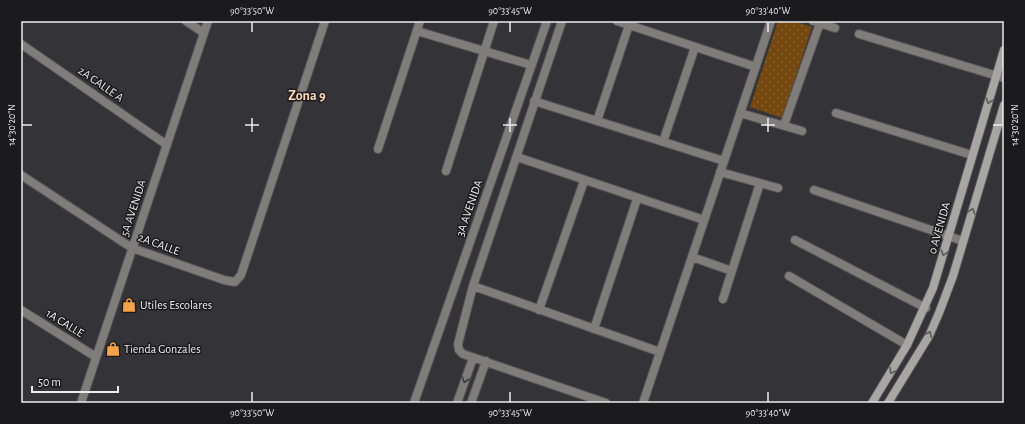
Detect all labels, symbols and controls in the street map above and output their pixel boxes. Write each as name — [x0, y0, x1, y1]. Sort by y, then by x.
text: 90°33'50"W — [230, 6, 274, 16]
text: 90°33'45"W — [488, 6, 532, 16]
text: 90°33'40"W — [746, 6, 790, 16]
street label: 2A CALLE A — [76, 64, 126, 104]
district label: Zona 9 — [288, 89, 326, 103]
one-way arrow — [985, 97, 994, 104]
text: 14°30'20"N — [7, 104, 17, 146]
text: 14°30'20"N — [1010, 104, 1020, 146]
street label: 5A AVENIDA — [118, 178, 148, 238]
street label: 3A AVENIDA — [454, 178, 484, 238]
street label: 0 AVENIDA — [926, 201, 952, 255]
one-way arrow — [967, 208, 976, 215]
street label: 2A CALLE — [137, 231, 182, 257]
one-way arrow — [940, 249, 949, 256]
shop icon: Utiles Escolares — [121, 297, 137, 313]
place label: Utiles Escolares — [140, 299, 212, 311]
street label: 1A CALLE — [44, 307, 86, 339]
one-way arrow — [925, 330, 932, 338]
shop icon: Tienda Gonzales — [105, 341, 121, 357]
place label: Tienda Gonzales — [124, 343, 201, 355]
one-way arrow — [889, 367, 896, 374]
scale bar — [32, 368, 118, 394]
text: 50 m — [38, 376, 61, 388]
one-way arrow — [462, 377, 470, 384]
text: 90°33'50"W — [230, 408, 274, 418]
text: 90°33'45"W — [488, 408, 532, 418]
text: 90°33'40"W — [746, 408, 790, 418]

